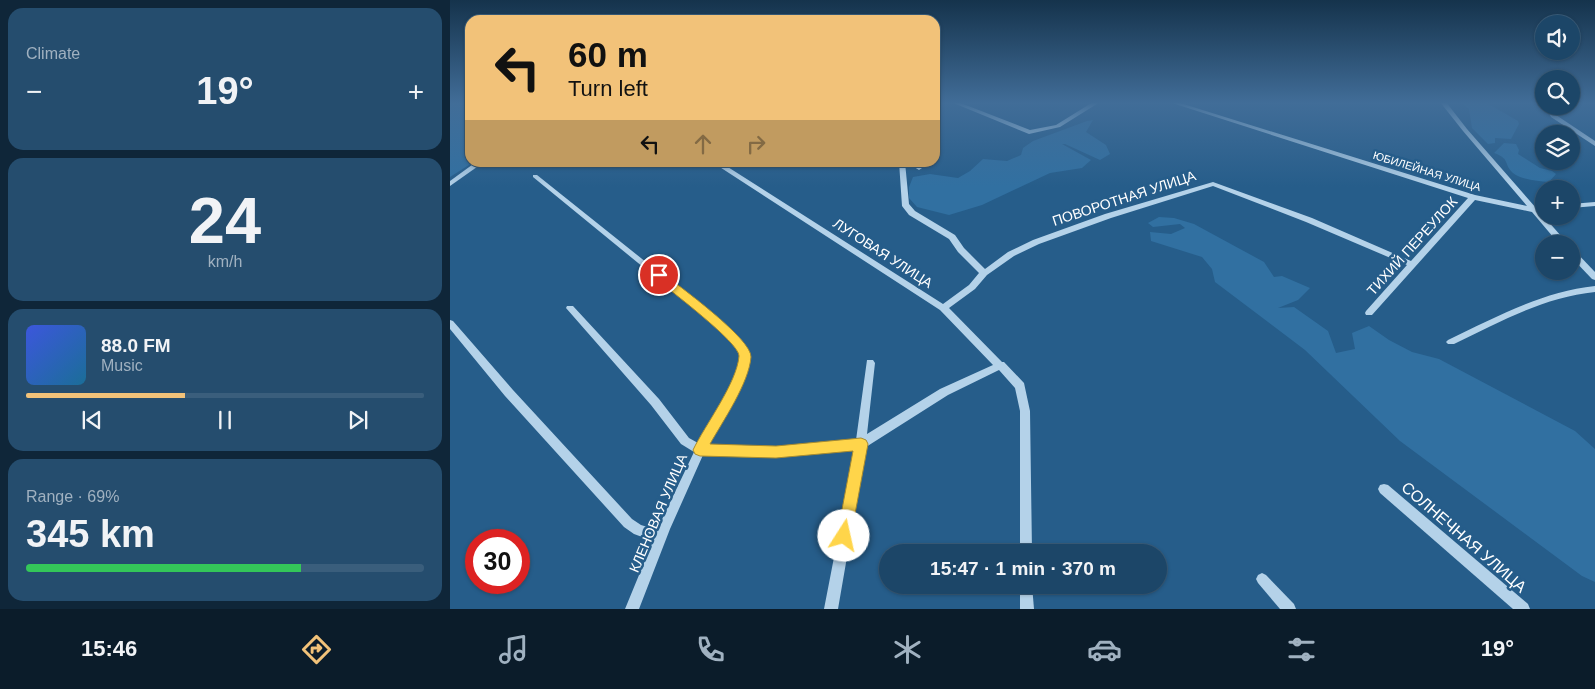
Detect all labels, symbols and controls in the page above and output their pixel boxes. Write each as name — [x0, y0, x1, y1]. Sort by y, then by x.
map controls — [1535, 15, 1580, 280]
button: sound — [1535, 15, 1580, 60]
icon: left — [485, 35, 550, 100]
text: 60 m — [568, 35, 648, 74]
text: Climate — [26, 45, 80, 62]
text: 19° — [196, 70, 254, 112]
button: search — [1535, 70, 1580, 115]
text: − — [26, 76, 42, 107]
text: + — [408, 76, 424, 107]
text: Turn left — [568, 76, 648, 101]
button: layers — [1535, 125, 1580, 170]
icon: left — [636, 130, 664, 158]
icon: ahead — [689, 130, 717, 158]
icon: right — [742, 130, 770, 158]
street label: ЮБИЛЕЙНАЯ УЛИЦА — [1372, 149, 1483, 193]
street label: ПОВОРОТНАЯ УЛИЦА — [1050, 167, 1198, 229]
button: + — [1535, 180, 1580, 225]
text: 24 — [189, 184, 261, 257]
street label: ТИХИЙ ПЕРЕУЛОК — [1363, 192, 1461, 298]
street label: ЛУГОВАЯ УЛИЦА — [830, 215, 936, 291]
button: − — [1535, 235, 1580, 280]
text: km/h — [208, 253, 242, 270]
pin — [638, 254, 680, 296]
icon: arrive — [645, 261, 673, 289]
text: 88.0 FM — [101, 335, 171, 356]
text: Music — [101, 357, 143, 374]
icon: previous — [78, 406, 106, 434]
icon: pause — [211, 406, 239, 434]
icon: next — [344, 406, 372, 434]
street label: КЛЕНОВАЯ УЛИЦА — [626, 451, 690, 575]
street label: СОЛНЕЧНАЯ УЛИЦА — [1398, 478, 1530, 596]
text: Range · 69% — [26, 488, 119, 505]
position arrow — [817, 509, 869, 561]
text: 345 km — [26, 513, 155, 555]
speed limit sign: 30 — [465, 529, 530, 594]
text: 15:47 · 1 min · 370 m — [930, 558, 1116, 579]
icon: directions — [299, 632, 334, 667]
icon: music — [496, 632, 531, 667]
icon: phone — [693, 632, 728, 667]
icon: climate — [890, 632, 925, 667]
icon: car — [1087, 632, 1122, 667]
icon: filters — [1284, 632, 1319, 667]
text: 15:46 — [81, 636, 137, 661]
text: 19° — [1481, 636, 1514, 661]

